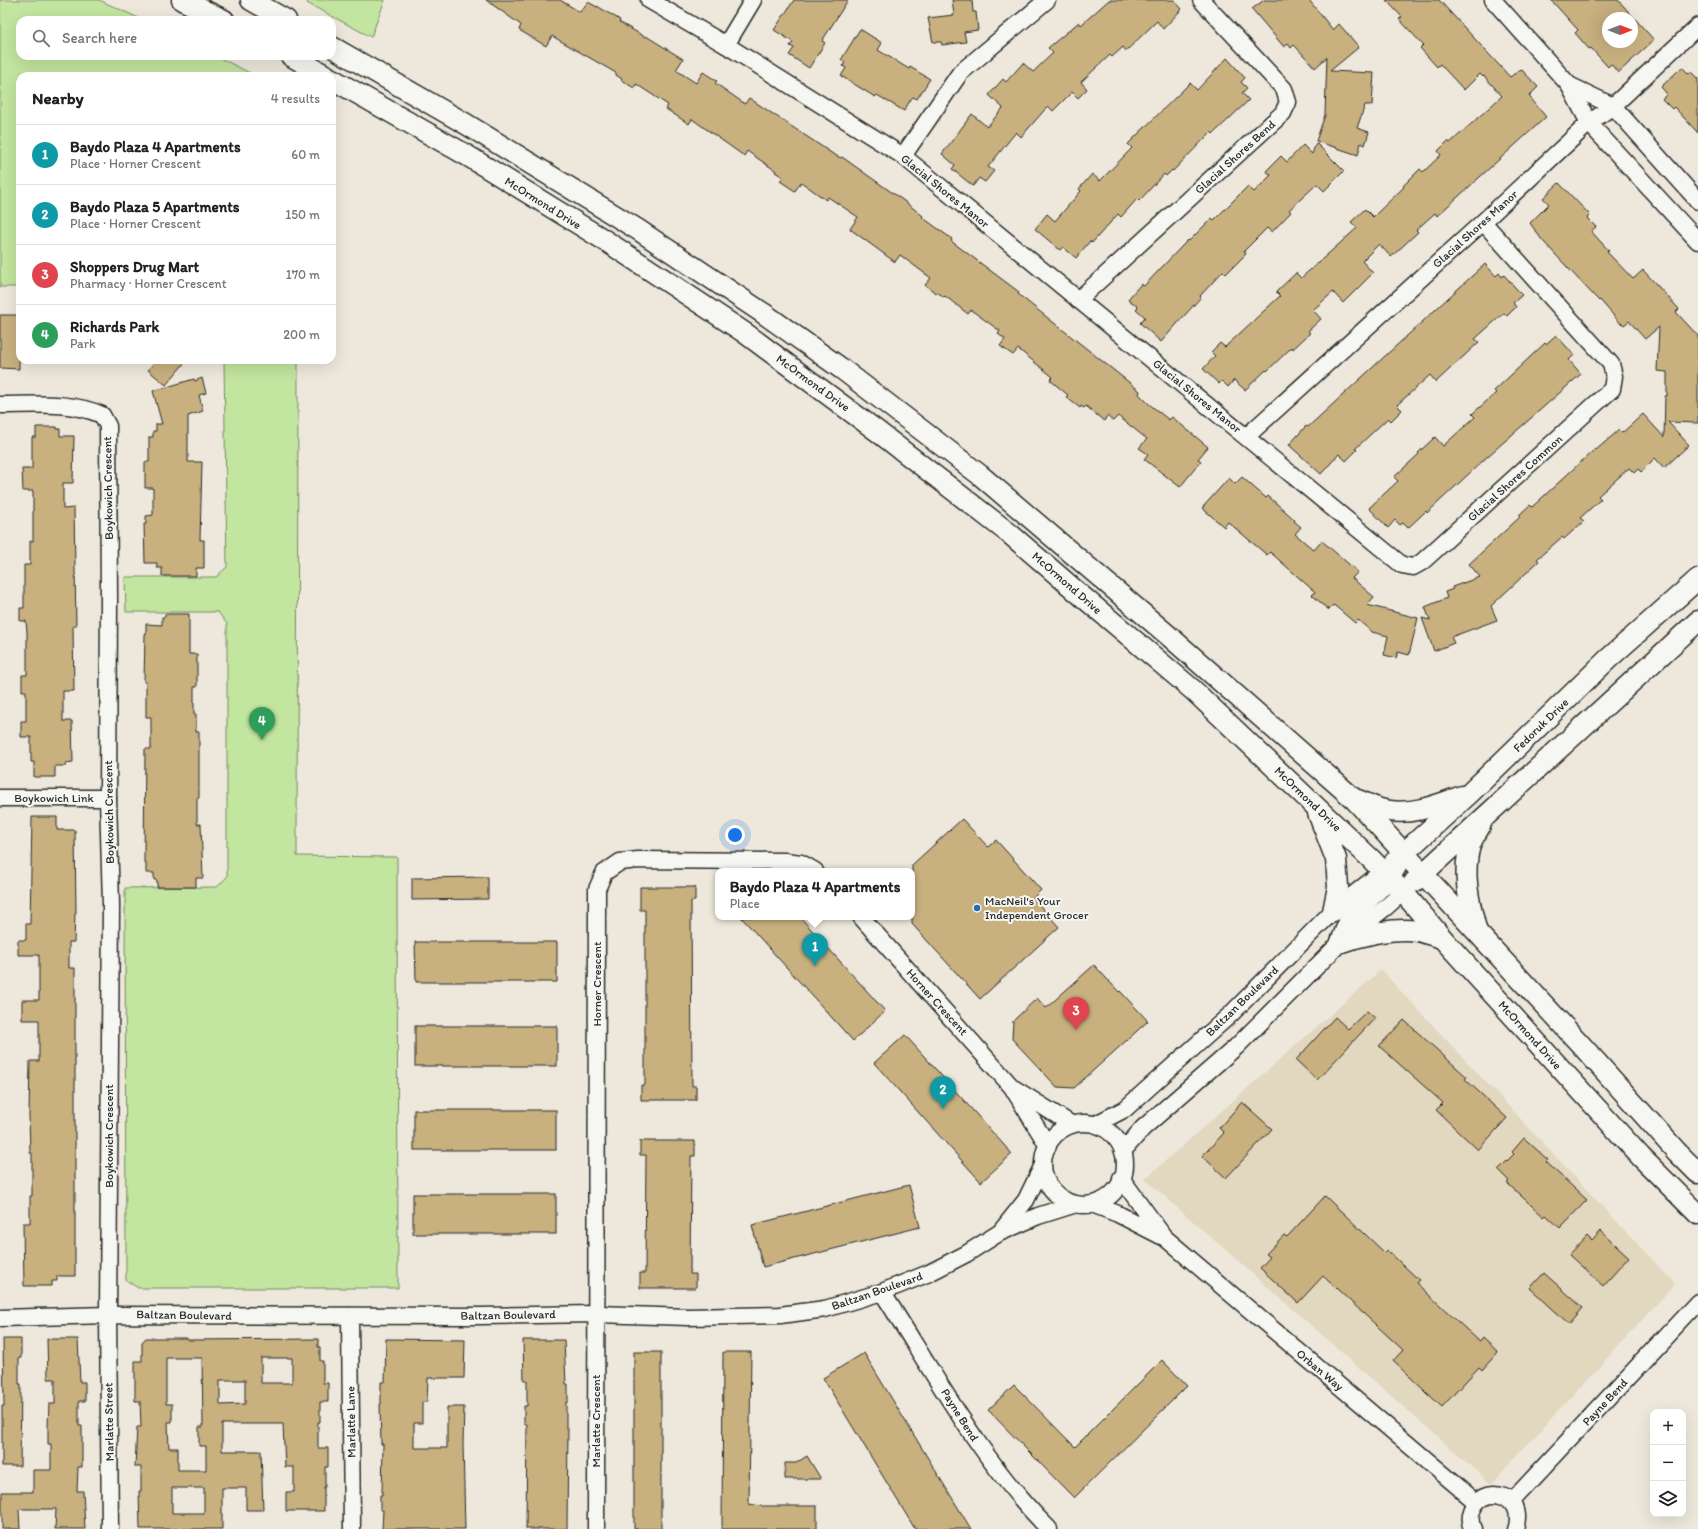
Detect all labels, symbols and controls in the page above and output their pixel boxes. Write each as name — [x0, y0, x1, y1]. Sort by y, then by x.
north arrow — [1602, 12, 1638, 48]
search box — [16, 16, 336, 60]
icon: search — [30, 27, 52, 49]
text: Search here — [62, 29, 137, 47]
text: Nearby — [32, 88, 84, 108]
text: 4 results — [271, 91, 320, 106]
street label: Glacial Shores Bend — [1192, 117, 1278, 197]
text: Baydo Plaza 4 Apartments — [70, 138, 241, 156]
text: 1 — [42, 147, 48, 162]
text: 60 m — [291, 147, 320, 162]
street label: Glacial Shores Manor — [898, 151, 992, 231]
text: Place · Horner Crescent — [70, 156, 201, 171]
street label: McOrmond Drive — [502, 174, 584, 232]
street label: Glacial Shores Manor — [1430, 187, 1521, 271]
text: Baydo Plaza 5 Apartments — [70, 198, 240, 216]
text: 2 — [42, 207, 48, 222]
text: 150 m — [285, 207, 320, 222]
text: Place · Horner Crescent — [70, 216, 201, 231]
text: Shoppers Drug Mart — [70, 258, 199, 276]
text: 3 — [41, 267, 49, 282]
text: 170 m — [286, 267, 320, 282]
text: Pharmacy · Horner Crescent — [70, 276, 227, 291]
text: Richards Park — [70, 318, 159, 336]
text: 4 — [41, 327, 49, 342]
text: 200 m — [283, 327, 320, 342]
text: Park — [70, 336, 96, 351]
street label: McOrmond Drive — [773, 352, 853, 415]
street label: Glacial Shores Manor — [1150, 356, 1244, 436]
street label: Glacial Shores Common — [1465, 432, 1566, 524]
street label: Boykowich Crescent — [100, 436, 116, 540]
street label: McOrmond Drive — [1029, 549, 1105, 617]
street label: Fedoruk Drive — [1510, 695, 1572, 755]
pin: 4 — [249, 707, 275, 740]
street label: Boykowich Crescent — [101, 760, 117, 864]
street label: McOrmond Drive — [1272, 764, 1345, 835]
street label: Boykowich Link — [14, 791, 95, 805]
your location — [725, 825, 745, 845]
popup — [715, 868, 915, 920]
text: Baydo Plaza 4 Apartments — [730, 878, 900, 896]
place label: MacNeil's Your Independent Grocer — [985, 894, 1089, 922]
text: Place — [730, 896, 760, 911]
marker: MacNeil's Your Independent Grocer — [972, 903, 982, 913]
pin: 1 — [802, 933, 828, 966]
street label: Horner Crescent — [590, 941, 604, 1026]
street label: Baltzan Boulevard — [1203, 962, 1282, 1039]
street label: Horner Crescent — [903, 966, 971, 1039]
pin: 3 — [1063, 997, 1089, 1030]
street label: McOrmond Drive — [1496, 998, 1565, 1072]
pin: 2 — [930, 1076, 956, 1109]
street label: Boykowich Crescent — [102, 1084, 116, 1188]
street label: Baltzan Boulevard — [830, 1269, 925, 1313]
street label: Baltzan Boulevard — [136, 1307, 232, 1323]
street label: Baltzan Boulevard — [460, 1307, 556, 1323]
street label: Orban Way — [1294, 1346, 1347, 1394]
street label: Marlatte Crescent — [589, 1374, 603, 1467]
street label: Payne Bend — [1579, 1375, 1631, 1429]
street label: Marlatte Street — [101, 1382, 117, 1461]
street label: Marlatte Lane — [343, 1386, 359, 1458]
street label: Payne Bend — [938, 1386, 982, 1444]
map controls — [1650, 1409, 1686, 1517]
button: + — [1650, 1409, 1686, 1445]
button: − — [1650, 1445, 1686, 1481]
button: layers — [1650, 1481, 1686, 1517]

